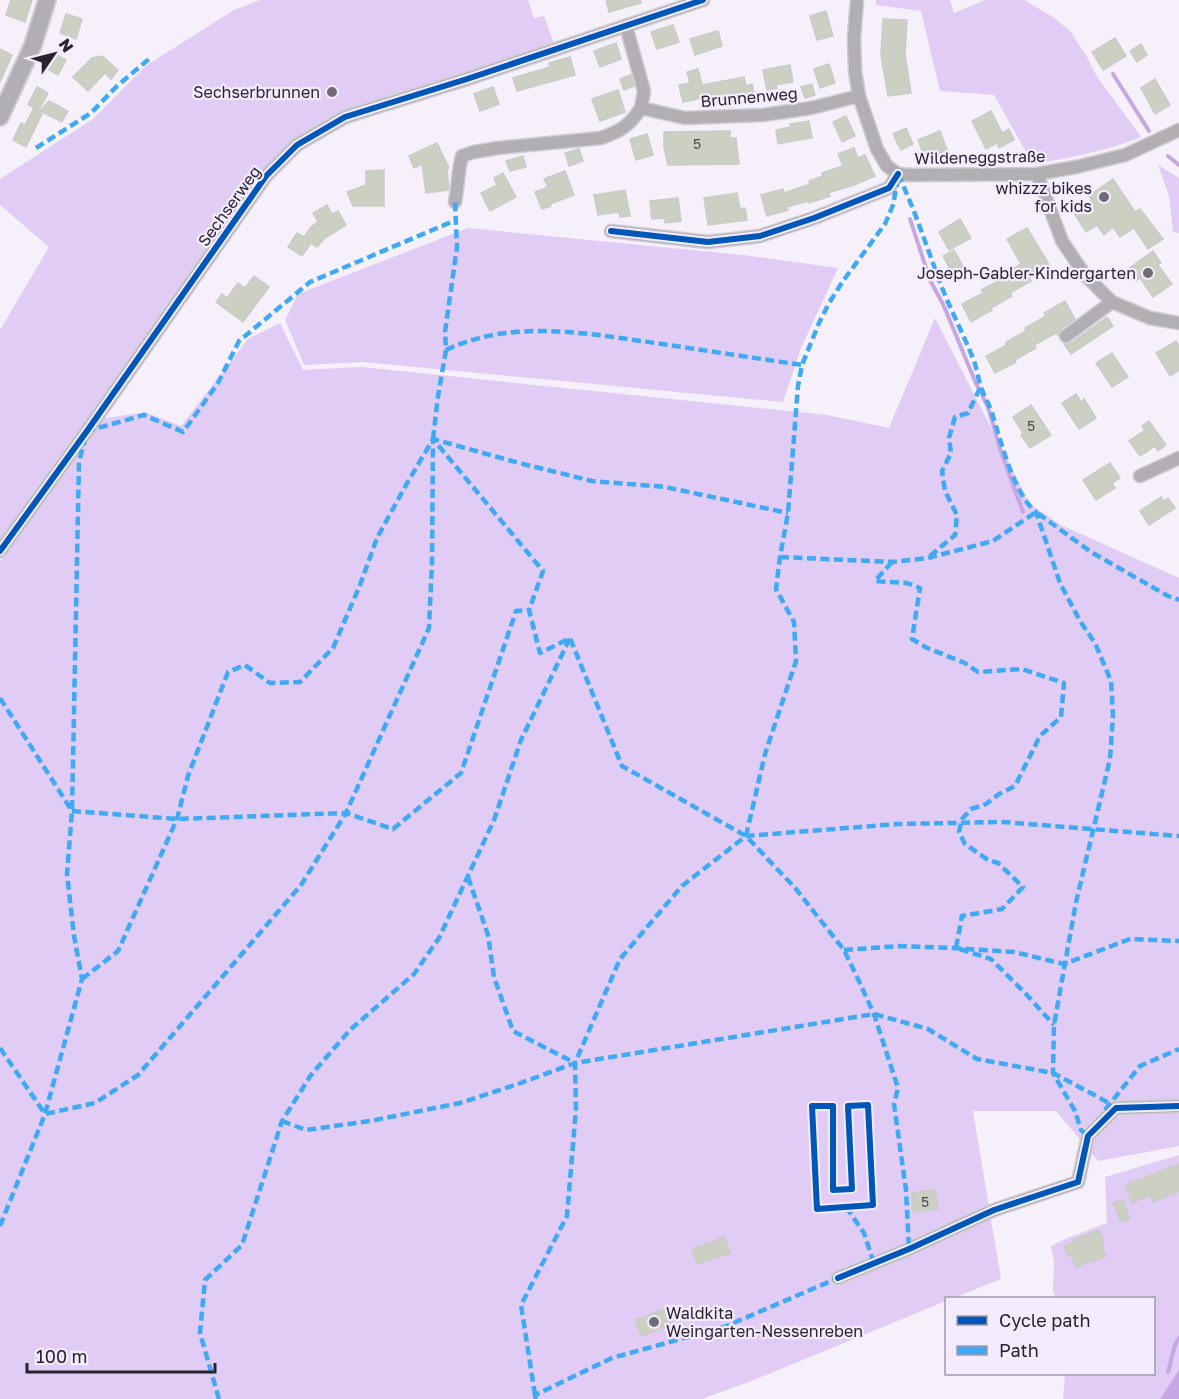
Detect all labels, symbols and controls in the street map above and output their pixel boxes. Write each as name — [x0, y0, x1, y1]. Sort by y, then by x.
north arrow — [24, 24, 84, 84]
text: N — [55, 35, 78, 56]
place label: Sechserbrunnen — [193, 82, 320, 102]
street label: Brunnenweg — [700, 83, 798, 111]
marker: Sechserbrunnen — [325, 85, 339, 99]
house number: 5 — [693, 135, 701, 152]
street label: Wildeneggstraße — [914, 146, 1046, 168]
street label: Sechserweg — [193, 162, 265, 250]
place label: whizzz bikes for kids — [996, 178, 1092, 216]
marker: whizzz bikes for kids — [1097, 190, 1111, 204]
place label: Joseph-Gabler-Kindergarten — [917, 263, 1136, 283]
marker: Joseph-Gabler-Kindergarten — [1141, 266, 1155, 280]
house number: 5 — [1027, 417, 1035, 434]
house number: 5 — [921, 1193, 929, 1210]
legend — [945, 1297, 1155, 1375]
place label: Waldkita Weingarten-Nessenreben — [666, 1303, 863, 1341]
text: Cycle path — [999, 1309, 1091, 1331]
marker: Waldkita Weingarten-Nessenreben — [647, 1315, 661, 1329]
scale bar — [27, 1336, 214, 1374]
text: Path — [999, 1339, 1039, 1361]
text: 100 m — [36, 1345, 87, 1367]

